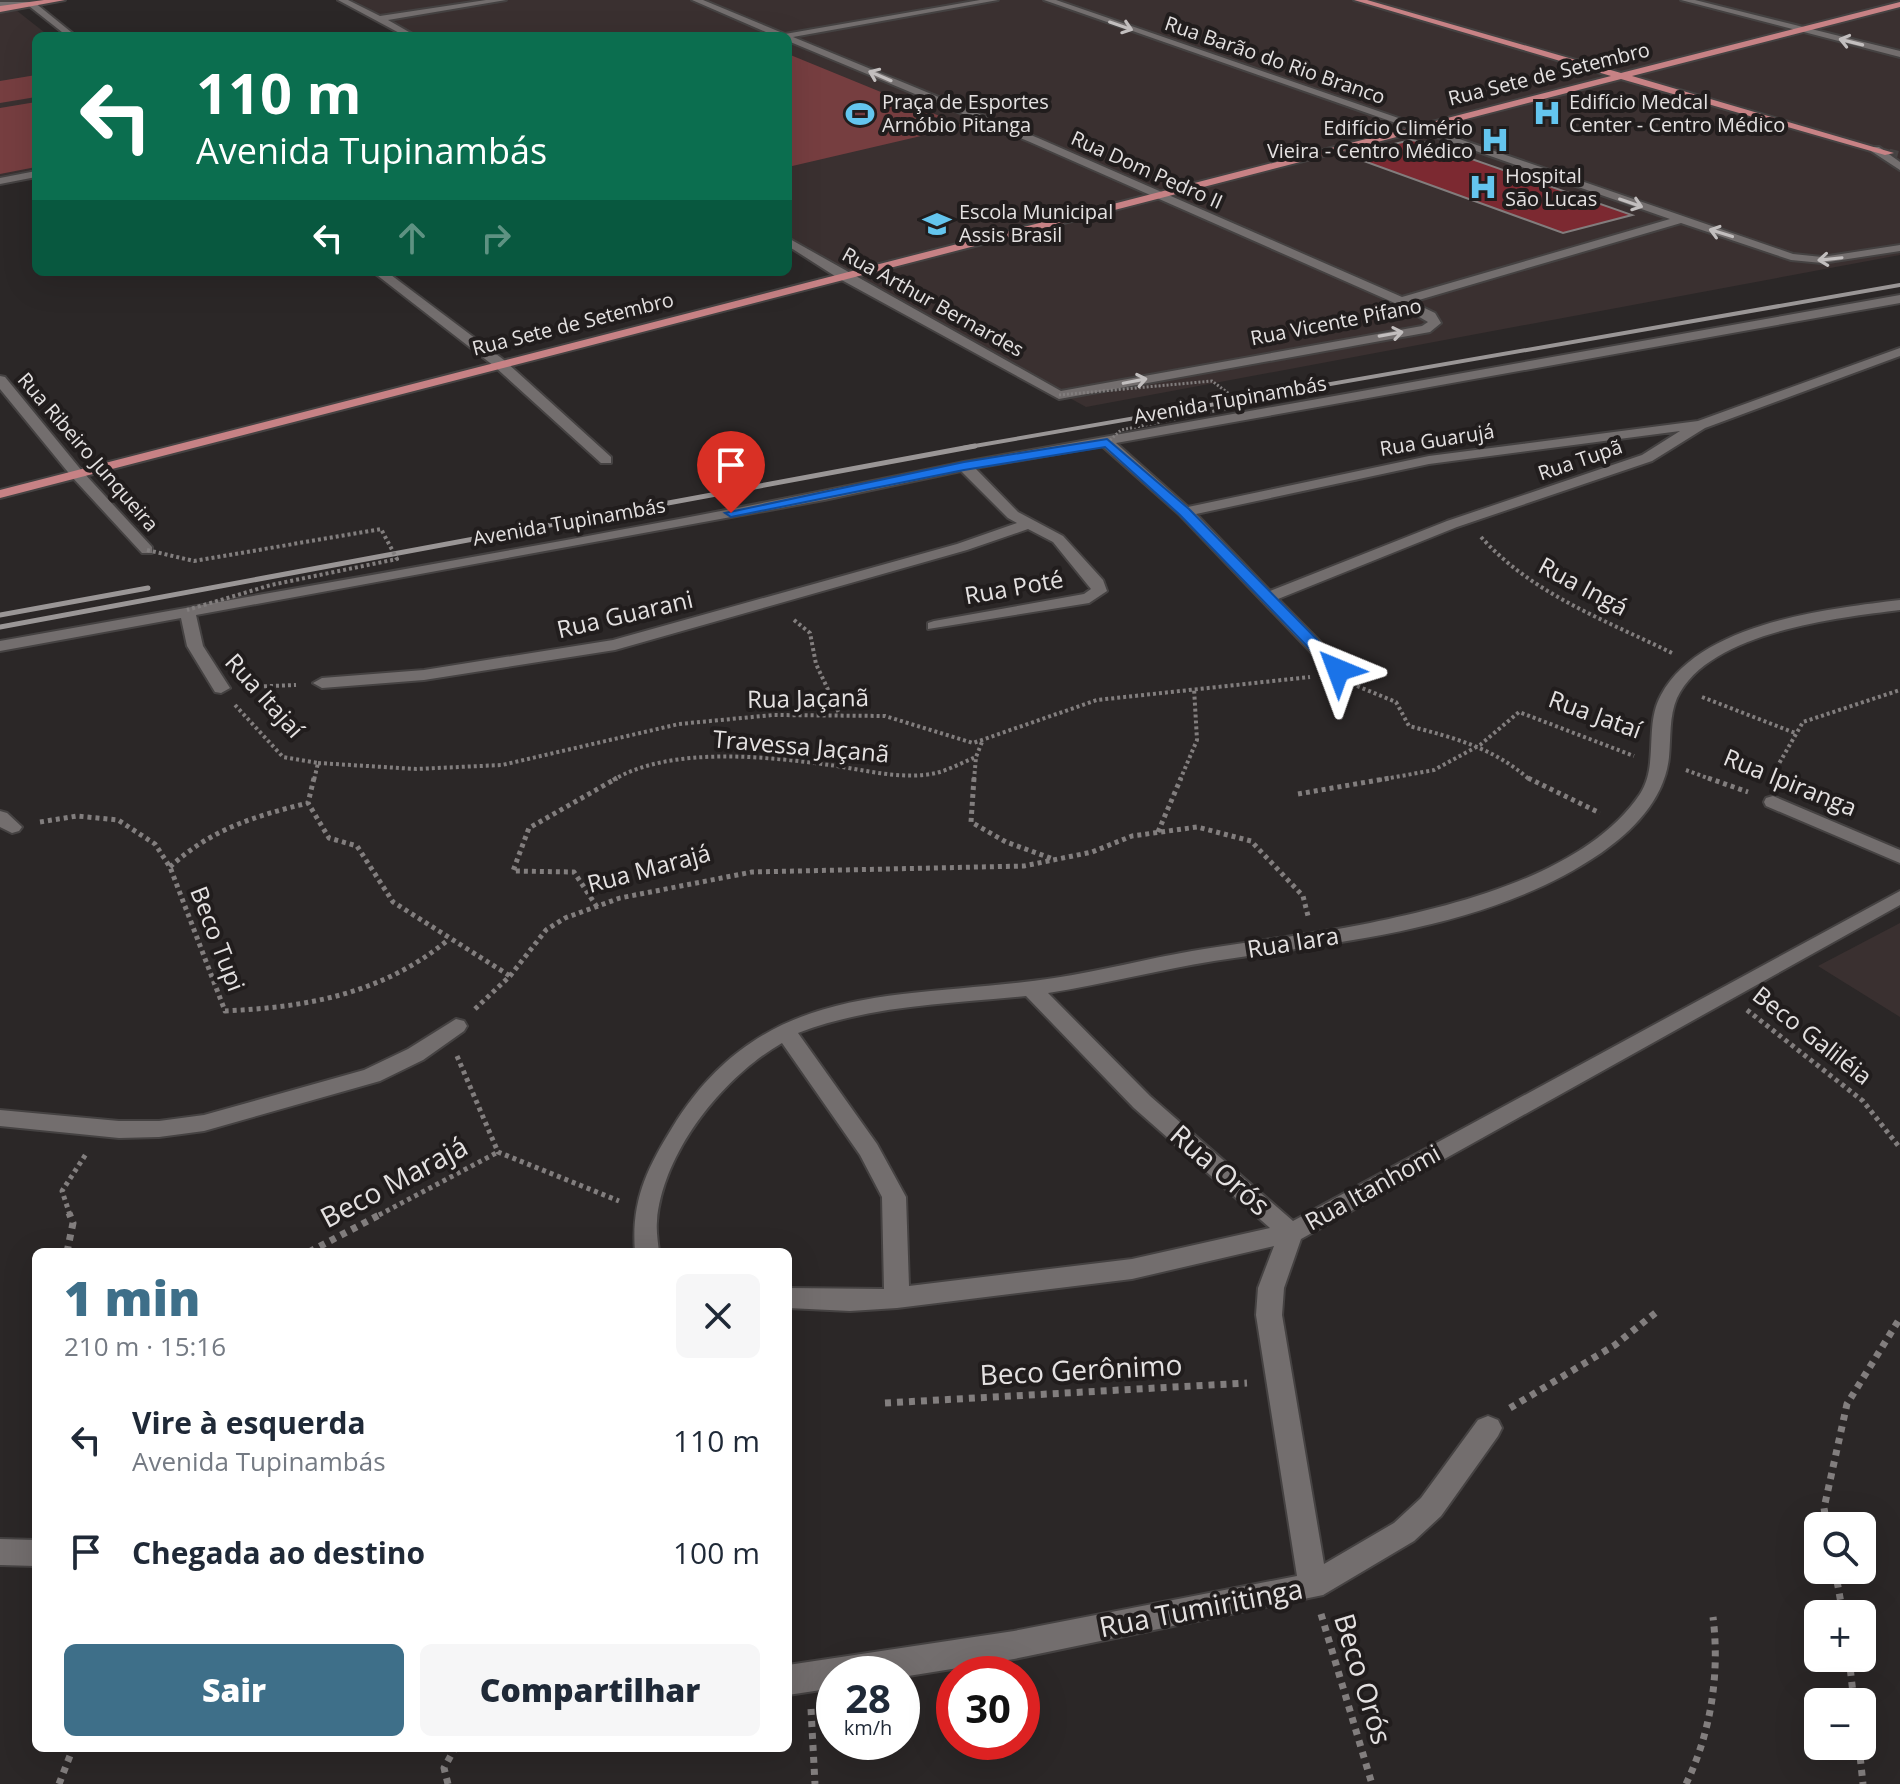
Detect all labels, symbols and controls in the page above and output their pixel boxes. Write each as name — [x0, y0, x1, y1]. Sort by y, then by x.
street label: Rua Barão do Rio Branco — [1161, 9, 1389, 110]
one-way arrow — [1108, 19, 1133, 34]
one-way arrow — [1838, 34, 1864, 49]
street label: Rua Sete de Setembro — [1445, 35, 1653, 112]
text: 110 m — [196, 54, 362, 130]
icon: left — [64, 64, 168, 168]
one-way arrow — [868, 68, 893, 83]
place label: Praça de Esportes Arnóbio Pitanga — [882, 88, 1049, 138]
place label: Edifício Medcal Center - Centro Médico — [1569, 88, 1785, 138]
hospital icon: Edifício Medcal Center - Centro Médico — [1532, 98, 1562, 128]
sports icon: Praça de Esportes Arnóbio Pitanga — [845, 99, 875, 129]
place label: Edifício Climério Vieira - Centro Médico — [1267, 114, 1473, 164]
street label: Rua Dom Pedro II — [1067, 124, 1227, 215]
hospital icon: Edifício Climério Vieira - Centro Médico — [1480, 125, 1510, 155]
text: Avenida Tupinambás — [196, 126, 547, 175]
place label: Hospital São Lucas — [1505, 162, 1597, 212]
hospital icon: Hospital São Lucas — [1468, 172, 1498, 202]
one-way arrow — [1618, 197, 1643, 212]
place label: Escola Municipal Assis Brasil — [959, 198, 1113, 248]
school or university icon: Escola Municipal Assis Brasil — [922, 209, 952, 239]
icon: left — [306, 216, 350, 260]
icon: ahead — [390, 216, 434, 260]
icon: right — [474, 216, 518, 260]
one-way arrow — [1708, 225, 1734, 240]
street label: Rua Arthur Bernardes — [838, 240, 1029, 363]
one-way arrow — [1818, 251, 1844, 266]
street label: Rua Sete de Setembro — [469, 285, 677, 362]
street label: Rua Vicente Pifano — [1248, 292, 1424, 351]
one-way arrow — [1378, 326, 1403, 341]
street label: Rua Ribeiro Junqueira — [12, 367, 165, 537]
street label: Avenida Tupinambás — [1132, 369, 1328, 430]
one-way arrow — [1122, 372, 1148, 387]
street label: Rua Guarujá — [1378, 417, 1496, 462]
pin — [697, 431, 765, 513]
street label: Rua Tupã — [1534, 433, 1626, 487]
icon: arrive — [709, 443, 753, 487]
street label: Avenida Tupinambás — [471, 491, 667, 552]
street label: Rua Ingá — [1533, 548, 1634, 623]
street label: Rua Poté — [962, 562, 1066, 611]
street label: Rua Guarani — [553, 582, 696, 645]
position arrow — [1296, 628, 1380, 712]
street label: Rua Itajaí — [218, 646, 313, 745]
street label: Rua Jaçanã — [747, 680, 869, 715]
street label: Rua Jataí — [1544, 682, 1648, 746]
street label: Travessa Jaçanã — [712, 721, 891, 770]
street label: Rua Ipiranga — [1719, 740, 1862, 823]
street label: Rua Marajá — [583, 835, 714, 900]
street label: Beco Tupi — [183, 881, 253, 996]
street label: Rua Iara — [1245, 918, 1341, 965]
street label: Beco Galiléia — [1746, 978, 1879, 1092]
street label: Rua Orós — [1163, 1115, 1279, 1223]
street label: Beco Marajá — [313, 1126, 474, 1236]
street label: Rua Itanhomi — [1299, 1136, 1446, 1237]
text: 1 min — [64, 1265, 200, 1330]
button: close — [676, 1274, 760, 1358]
text: 210 m · 15:16 — [64, 1328, 226, 1364]
street label: Beco Gerônimo — [979, 1345, 1183, 1393]
text: Vire à esquerda — [132, 1402, 366, 1443]
icon: left — [64, 1418, 108, 1462]
text: 110 m — [673, 1420, 760, 1461]
text: Avenida Tupinambás — [132, 1443, 386, 1479]
map controls — [1804, 1512, 1876, 1760]
button: search — [1804, 1512, 1876, 1584]
icon: arrive — [64, 1530, 108, 1574]
text: Chegada ao destino — [132, 1532, 425, 1573]
text: 100 m — [673, 1532, 760, 1573]
street label: Rua Tumiritinga — [1096, 1569, 1306, 1645]
button: + — [1804, 1600, 1876, 1672]
street label: Beco Orós — [1326, 1609, 1402, 1749]
button: Sair — [64, 1644, 404, 1736]
button: Compartilhar — [420, 1644, 760, 1736]
speed limit sign: 30 — [936, 1656, 1040, 1760]
text: 28 — [845, 1670, 891, 1725]
button: − — [1804, 1688, 1876, 1760]
text: km/h — [844, 1714, 892, 1741]

